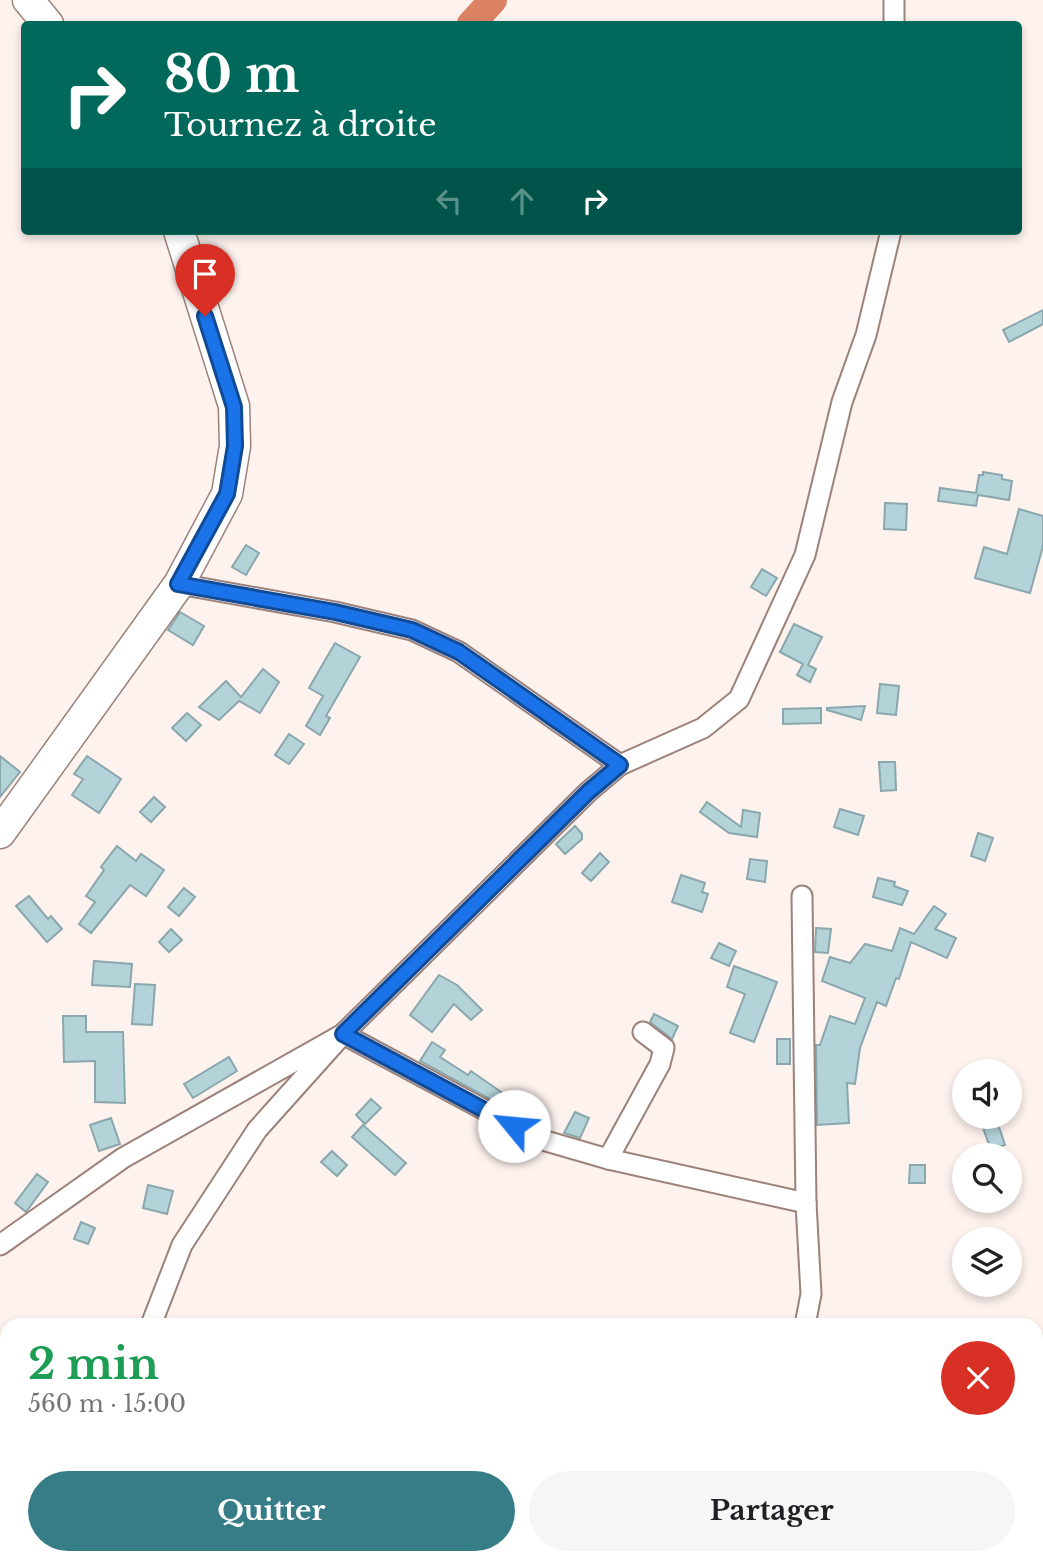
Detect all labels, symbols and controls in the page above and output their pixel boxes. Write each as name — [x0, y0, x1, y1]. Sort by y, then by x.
text: 80 m — [164, 44, 299, 105]
icon: right — [49, 49, 140, 140]
text: Tournez à droite — [164, 105, 437, 145]
icon: left — [430, 182, 468, 220]
icon: ahead — [503, 182, 541, 220]
icon: right — [576, 182, 614, 220]
pin — [175, 244, 235, 316]
icon: arrive — [186, 255, 224, 293]
map controls — [952, 1059, 1022, 1297]
button: sound — [952, 1059, 1022, 1129]
position arrow — [477, 1089, 551, 1163]
button: search — [952, 1143, 1022, 1213]
button: layers — [952, 1227, 1022, 1297]
text: 2 min — [28, 1338, 159, 1390]
button: close — [941, 1341, 1015, 1415]
text: 560 m · 15:00 — [28, 1390, 186, 1418]
button: Quitter — [28, 1471, 515, 1551]
button: Partager — [529, 1471, 1015, 1551]

